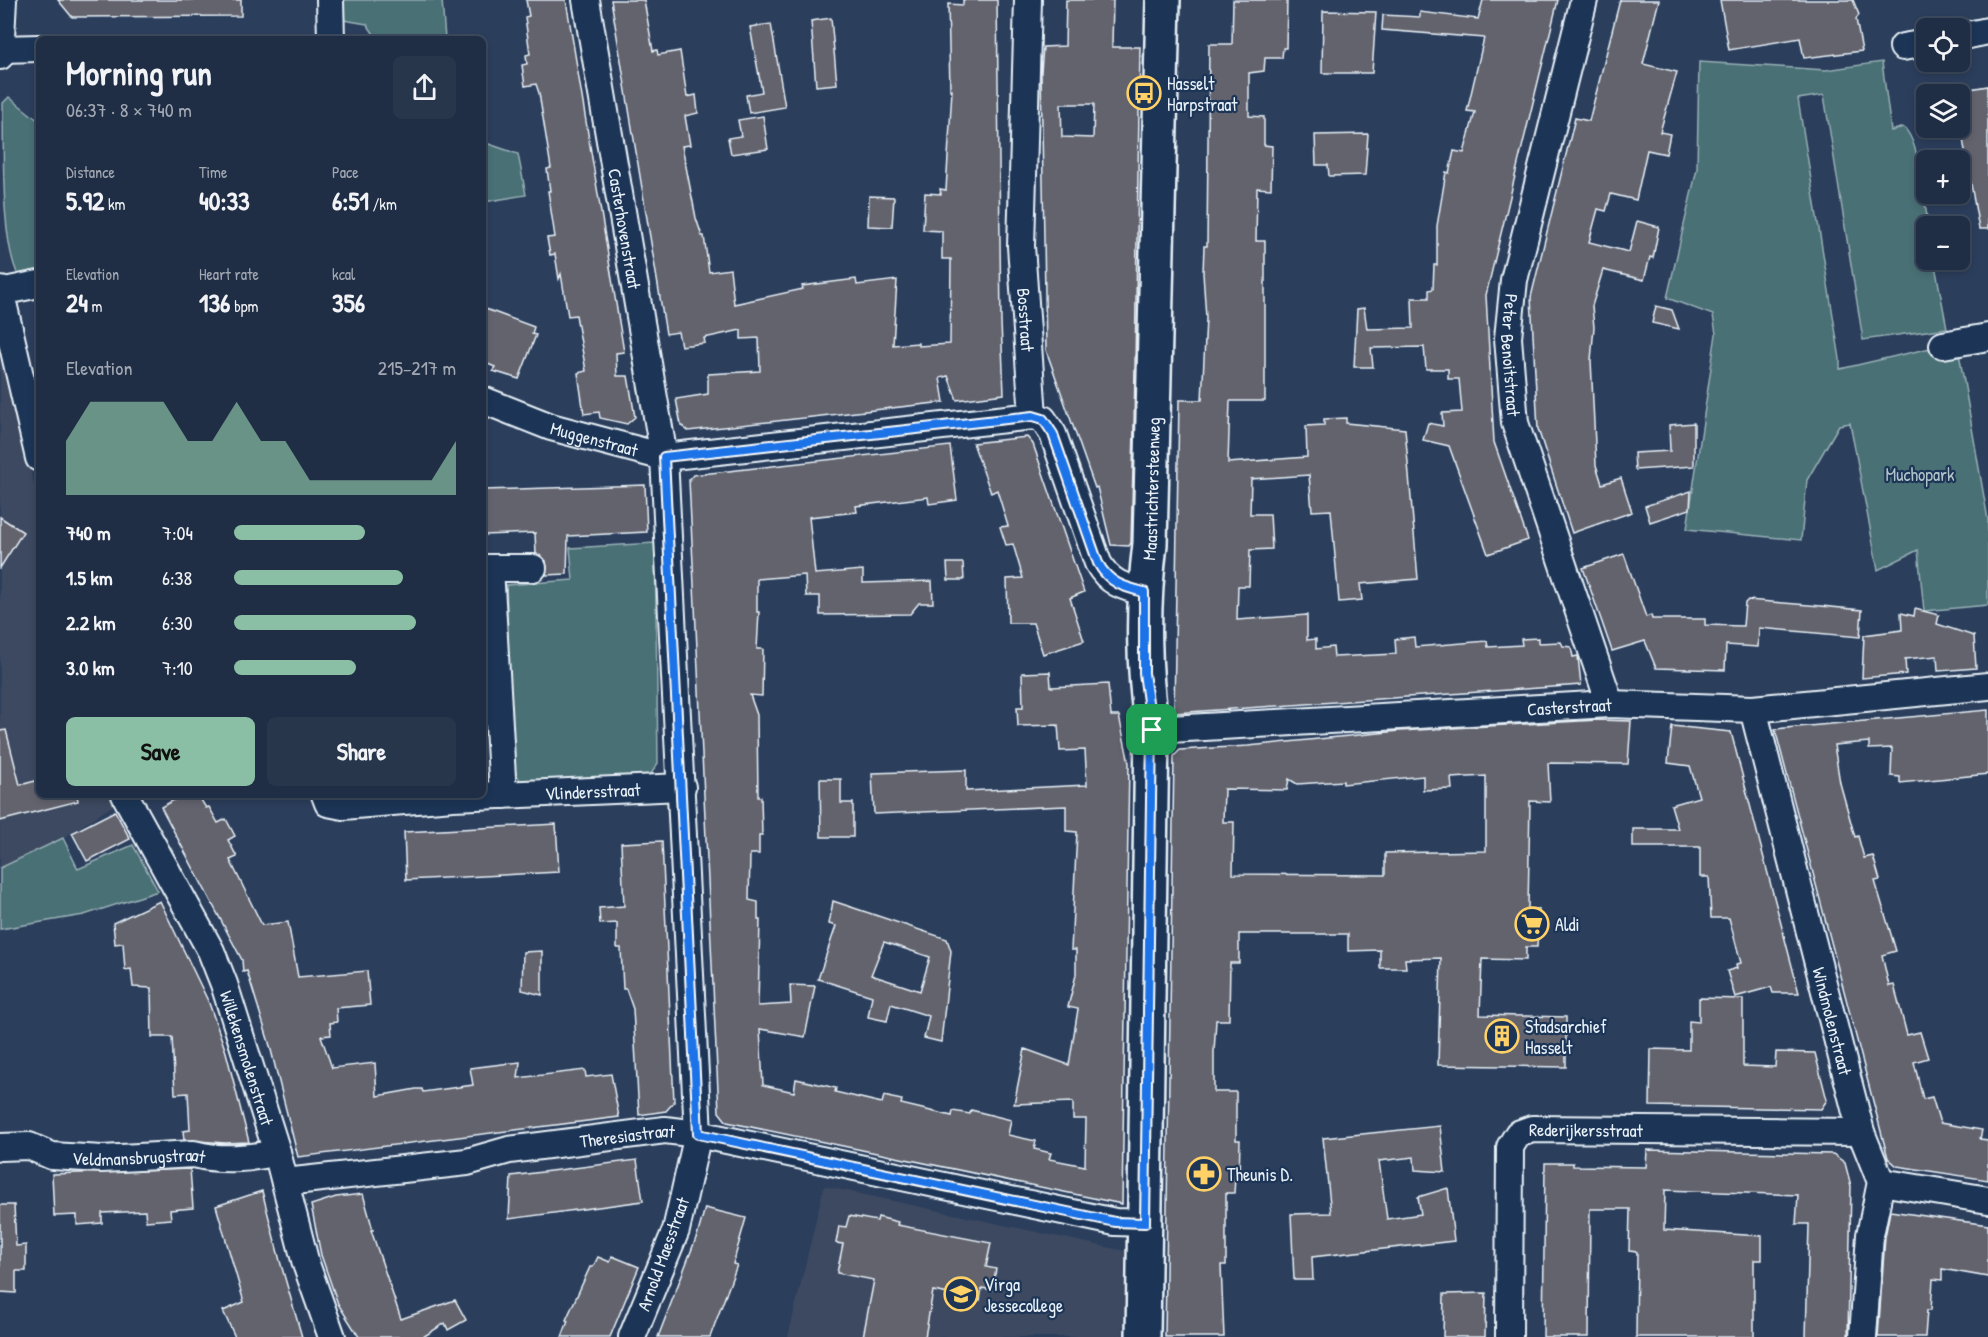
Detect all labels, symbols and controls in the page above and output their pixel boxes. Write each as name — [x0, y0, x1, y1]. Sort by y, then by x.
map controls — [1916, 18, 1970, 270]
button: locate — [1916, 18, 1970, 72]
text: Morning run — [66, 51, 212, 95]
button: share — [393, 56, 456, 119]
place label: Hasselt Harpstraat — [1167, 71, 1238, 117]
bus stop icon: Hasselt Harpstraat — [1126, 75, 1162, 111]
button: layers — [1916, 84, 1970, 138]
text: 06:37 · 8 × 740 m — [66, 96, 192, 123]
button: + — [1916, 150, 1970, 204]
text: Distance — [66, 161, 115, 183]
text: Time — [199, 161, 227, 183]
text: Pace — [332, 161, 359, 183]
street label: Casterhovenstraat — [602, 166, 648, 292]
text: 5.92 — [66, 183, 104, 218]
text: 40:33 — [199, 183, 250, 218]
text: 6:51 — [332, 183, 369, 218]
text: km — [104, 193, 125, 215]
text: /km — [369, 193, 397, 215]
button: − — [1916, 216, 1970, 270]
text: Elevation — [66, 263, 119, 285]
text: Heart rate — [199, 263, 259, 285]
text: kcal — [332, 263, 355, 285]
text: 24 — [66, 285, 88, 320]
text: 136 — [199, 285, 230, 320]
text: 356 — [332, 285, 365, 320]
street label: Bosstraat — [1011, 287, 1041, 353]
street label: Peter Benoitstraat — [1495, 293, 1527, 418]
text: m — [88, 295, 102, 317]
text: bpm — [230, 295, 258, 317]
text: Elevation — [66, 354, 132, 381]
text: 215–217 m — [378, 354, 456, 381]
street label: Muggenstraat — [548, 415, 642, 462]
street label: Maastrichtersteenweg — [1136, 417, 1166, 561]
park label: Muchopark — [1886, 462, 1955, 487]
text: 740 m — [66, 519, 111, 546]
text: 7:04 — [162, 519, 193, 546]
text: 1.5 km — [66, 564, 113, 591]
text: 6:38 — [162, 564, 192, 591]
text: 2.2 km — [66, 609, 116, 636]
text: 6:30 — [162, 609, 193, 636]
text: 3.0 km — [66, 654, 115, 681]
text: 7:10 — [162, 654, 193, 681]
street label: Casterstraat — [1526, 691, 1613, 721]
pin — [1126, 704, 1177, 755]
icon: arrive — [1135, 713, 1168, 746]
button: Save — [66, 717, 255, 786]
button: Share — [267, 717, 456, 786]
street label: Vlindersstraat — [544, 776, 642, 805]
supermarket icon: Aldi — [1514, 906, 1550, 942]
place label: Aldi — [1555, 912, 1580, 937]
street label: Windmolenstraat — [1807, 964, 1859, 1078]
street label: Willekensmolenstraat — [214, 987, 280, 1129]
place label: Stadsarchief Hasselt — [1525, 1014, 1607, 1060]
building icon: Stadsarchief Hasselt — [1484, 1018, 1520, 1054]
street label: Rederijkersstraat — [1529, 1116, 1644, 1143]
street label: Theresiastraat — [578, 1117, 677, 1153]
street label: Veldmansbrugstraat — [71, 1141, 208, 1172]
pharmacy icon: Theunis D. — [1186, 1156, 1222, 1192]
place label: Theunis D. — [1227, 1162, 1293, 1187]
street label: Arnold Maesstraat — [631, 1193, 695, 1314]
place label: Virga Jessecollege — [984, 1272, 1063, 1318]
school or university icon: Virga Jessecollege — [943, 1276, 979, 1312]

